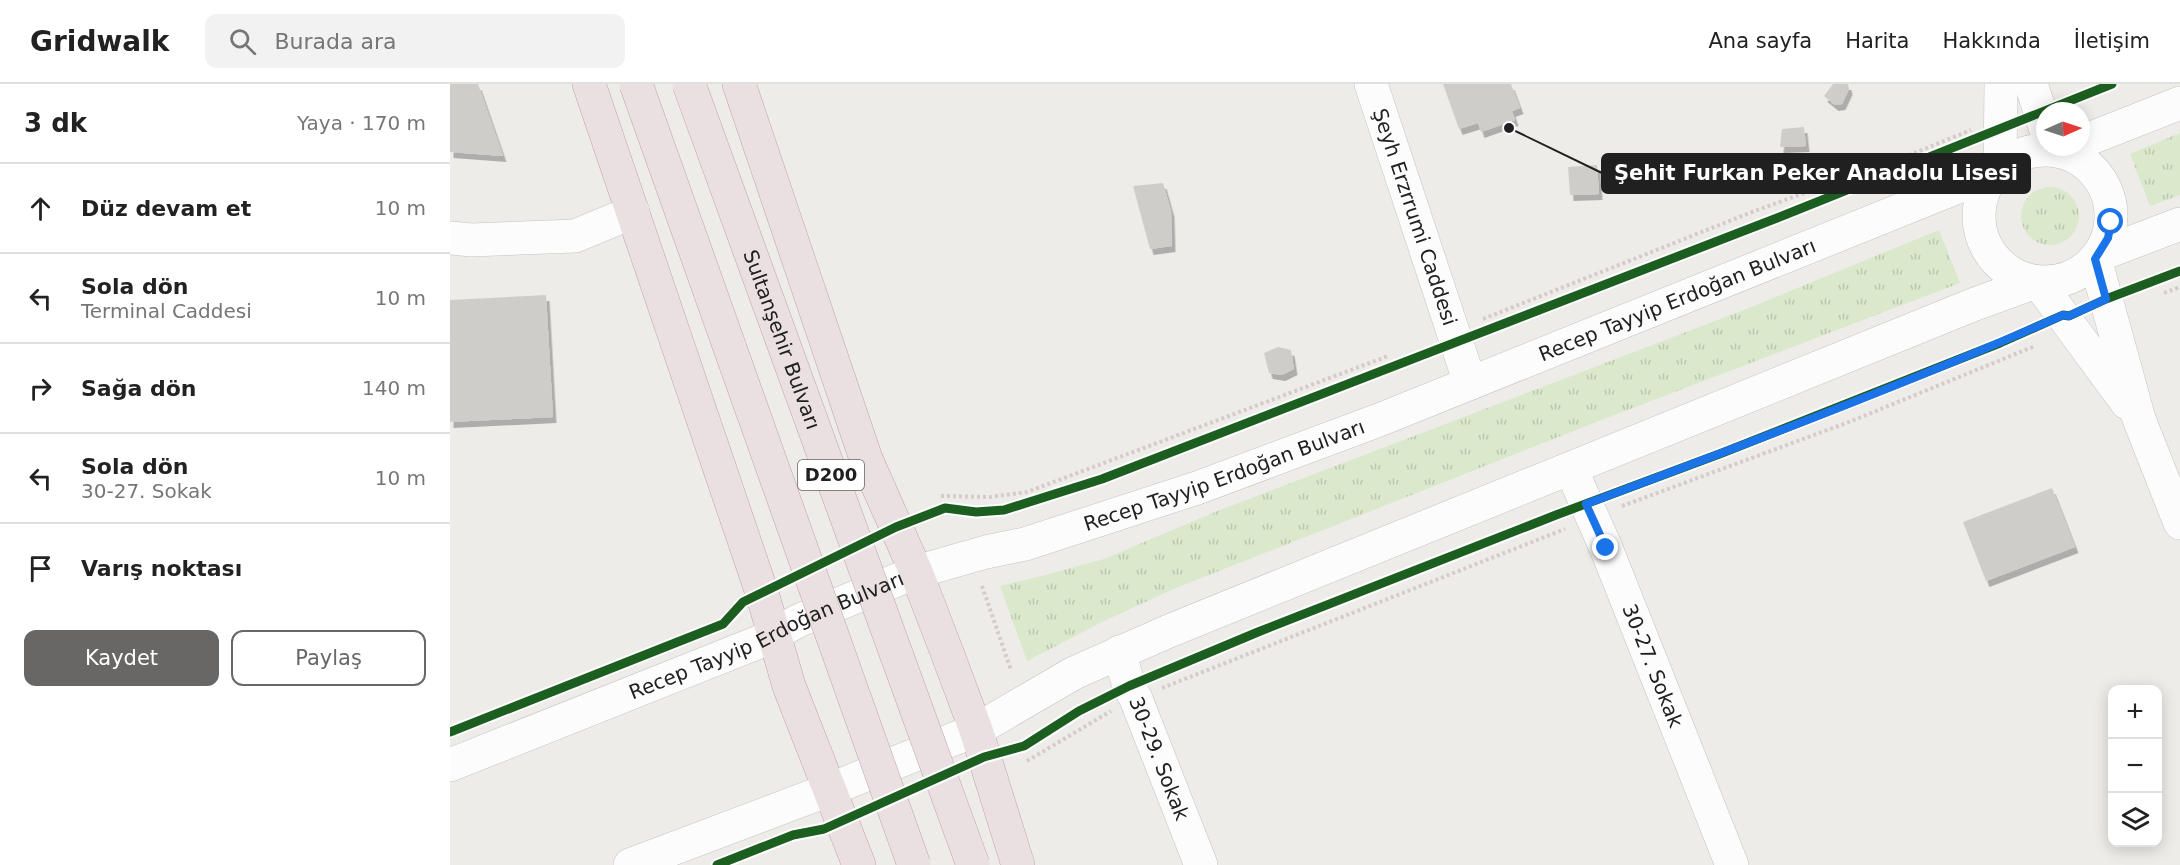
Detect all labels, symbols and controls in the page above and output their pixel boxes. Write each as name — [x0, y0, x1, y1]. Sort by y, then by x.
search box — [205, 14, 625, 68]
text: Gridwalk — [30, 25, 169, 58]
icon: search — [226, 25, 259, 58]
text: Burada ara — [274, 29, 396, 54]
text: Ana sayfa — [1708, 29, 1812, 53]
text: Harita — [1845, 29, 1909, 53]
text: Hakkında — [1942, 29, 2041, 53]
text: İletişim — [2074, 29, 2150, 53]
north arrow — [2036, 102, 2090, 156]
street label: Şeyh Erzrrumi Caddesi — [1368, 105, 1462, 329]
text: 3 dk — [24, 108, 87, 138]
text: Yaya · 170 m — [297, 111, 426, 135]
callout: Şehit Furkan Peker Anadolu Lisesi — [1602, 154, 2030, 193]
text: Şehit Furkan Peker Anadolu Lisesi — [1614, 161, 2018, 185]
icon: ahead — [24, 192, 57, 225]
text: Düz devam et — [81, 196, 251, 221]
text: 10 m — [375, 196, 426, 220]
route start — [2097, 208, 2123, 234]
street label: Recep Tayyip Erdoğan Bulvarı — [1535, 233, 1819, 366]
street label: Sultanşehir Bulvarı — [738, 247, 826, 433]
text: Sola dön — [81, 274, 189, 299]
icon: left — [24, 282, 57, 315]
text: 10 m — [375, 286, 426, 310]
text: Terminal Caddesi — [81, 299, 252, 323]
icon: right — [24, 372, 57, 405]
text: Sağa dön — [81, 376, 196, 401]
text: 140 m — [362, 376, 426, 400]
street label: Recep Tayyip Erdoğan Bulvarı — [1081, 414, 1368, 536]
text: Sola dön — [81, 454, 189, 479]
road number: D200 — [798, 460, 864, 490]
icon: left — [24, 462, 57, 495]
text: 10 m — [375, 466, 426, 490]
text: 30-27. Sokak — [81, 479, 212, 503]
route end — [1592, 534, 1618, 560]
icon: arrive — [24, 552, 57, 585]
text: Varış noktası — [81, 556, 242, 581]
street label: Recep Tayyip Erdoğan Bulvarı — [626, 566, 907, 705]
street label: 30-27. Sokak — [1617, 600, 1688, 731]
button: Kaydet — [24, 630, 219, 686]
button: Paylaş — [231, 630, 426, 686]
map controls — [2108, 685, 2162, 847]
button: + — [2108, 685, 2162, 739]
street label: 30-29. Sokak — [1124, 693, 1194, 824]
button: − — [2108, 739, 2162, 793]
button: layers — [2108, 793, 2162, 847]

